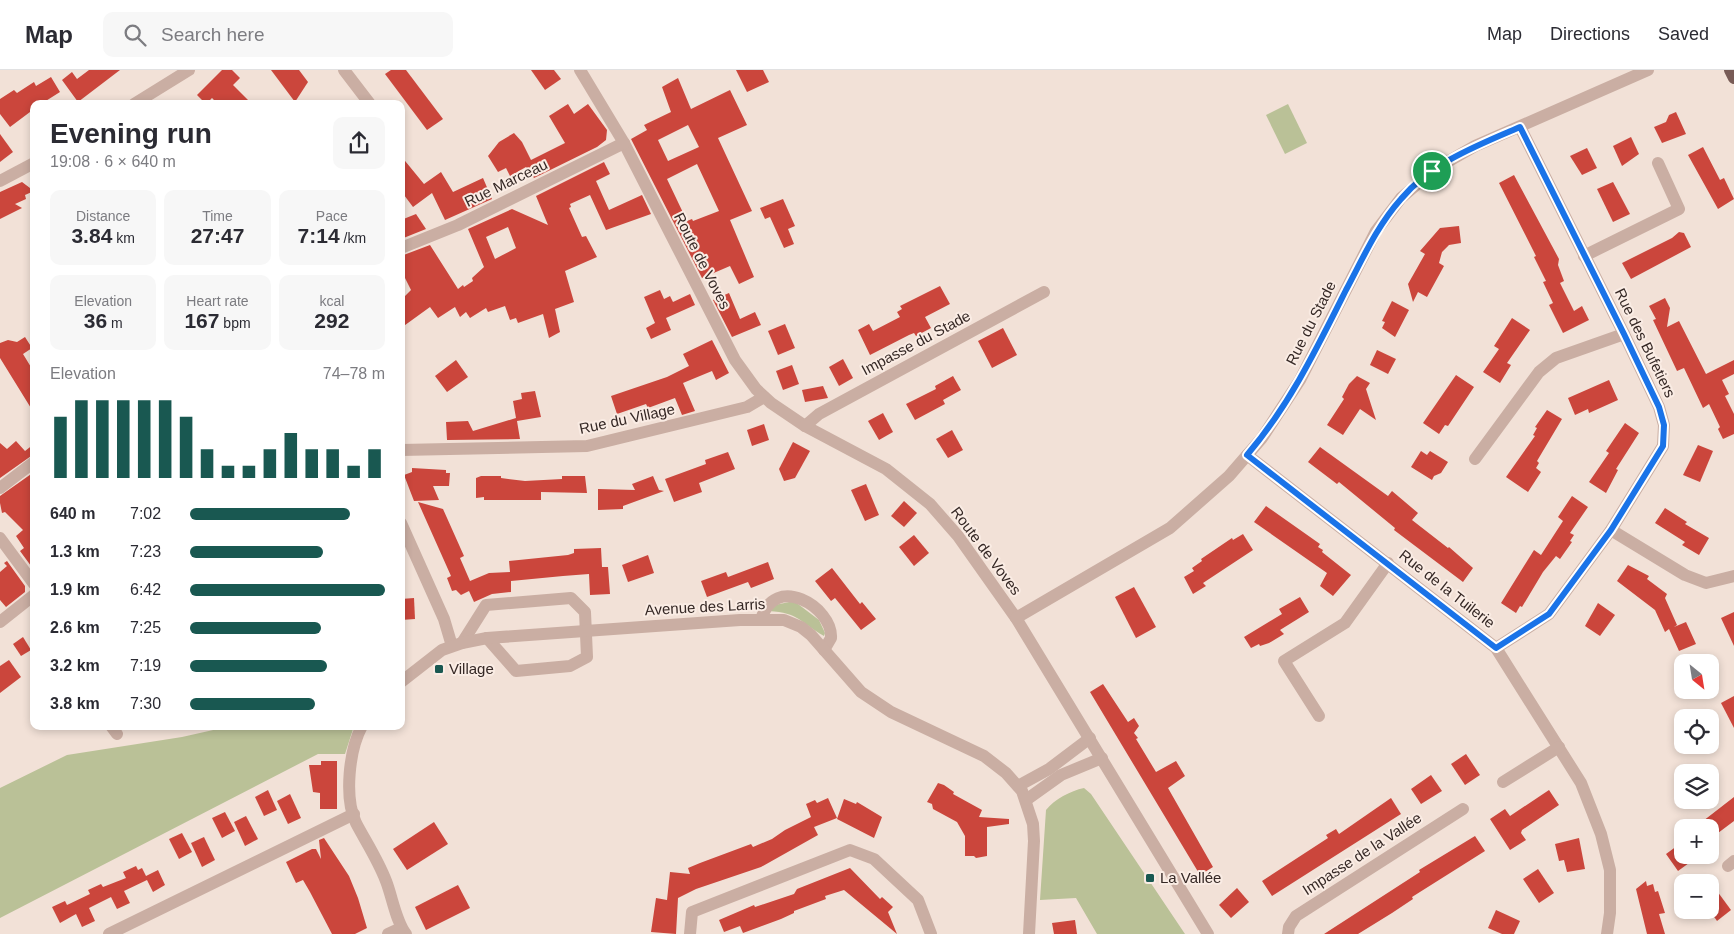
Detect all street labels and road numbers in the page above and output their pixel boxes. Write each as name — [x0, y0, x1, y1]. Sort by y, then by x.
street label: Rue Marceau — [462, 155, 550, 210]
street label: Route de Voves — [671, 210, 734, 312]
street label: Rue du Stade — [1282, 278, 1339, 368]
street label: Rue des Bufetiers — [1612, 285, 1679, 400]
street label: Impasse du Stade — [858, 307, 973, 378]
street label: Rue du Village — [578, 400, 676, 437]
street label: Route de Voves — [948, 503, 1025, 598]
street label: Rue de la Tuilerie — [1396, 546, 1499, 631]
street label: Avenue des Larris — [644, 595, 766, 618]
street label: Impasse de la Vallée — [1299, 809, 1424, 898]

